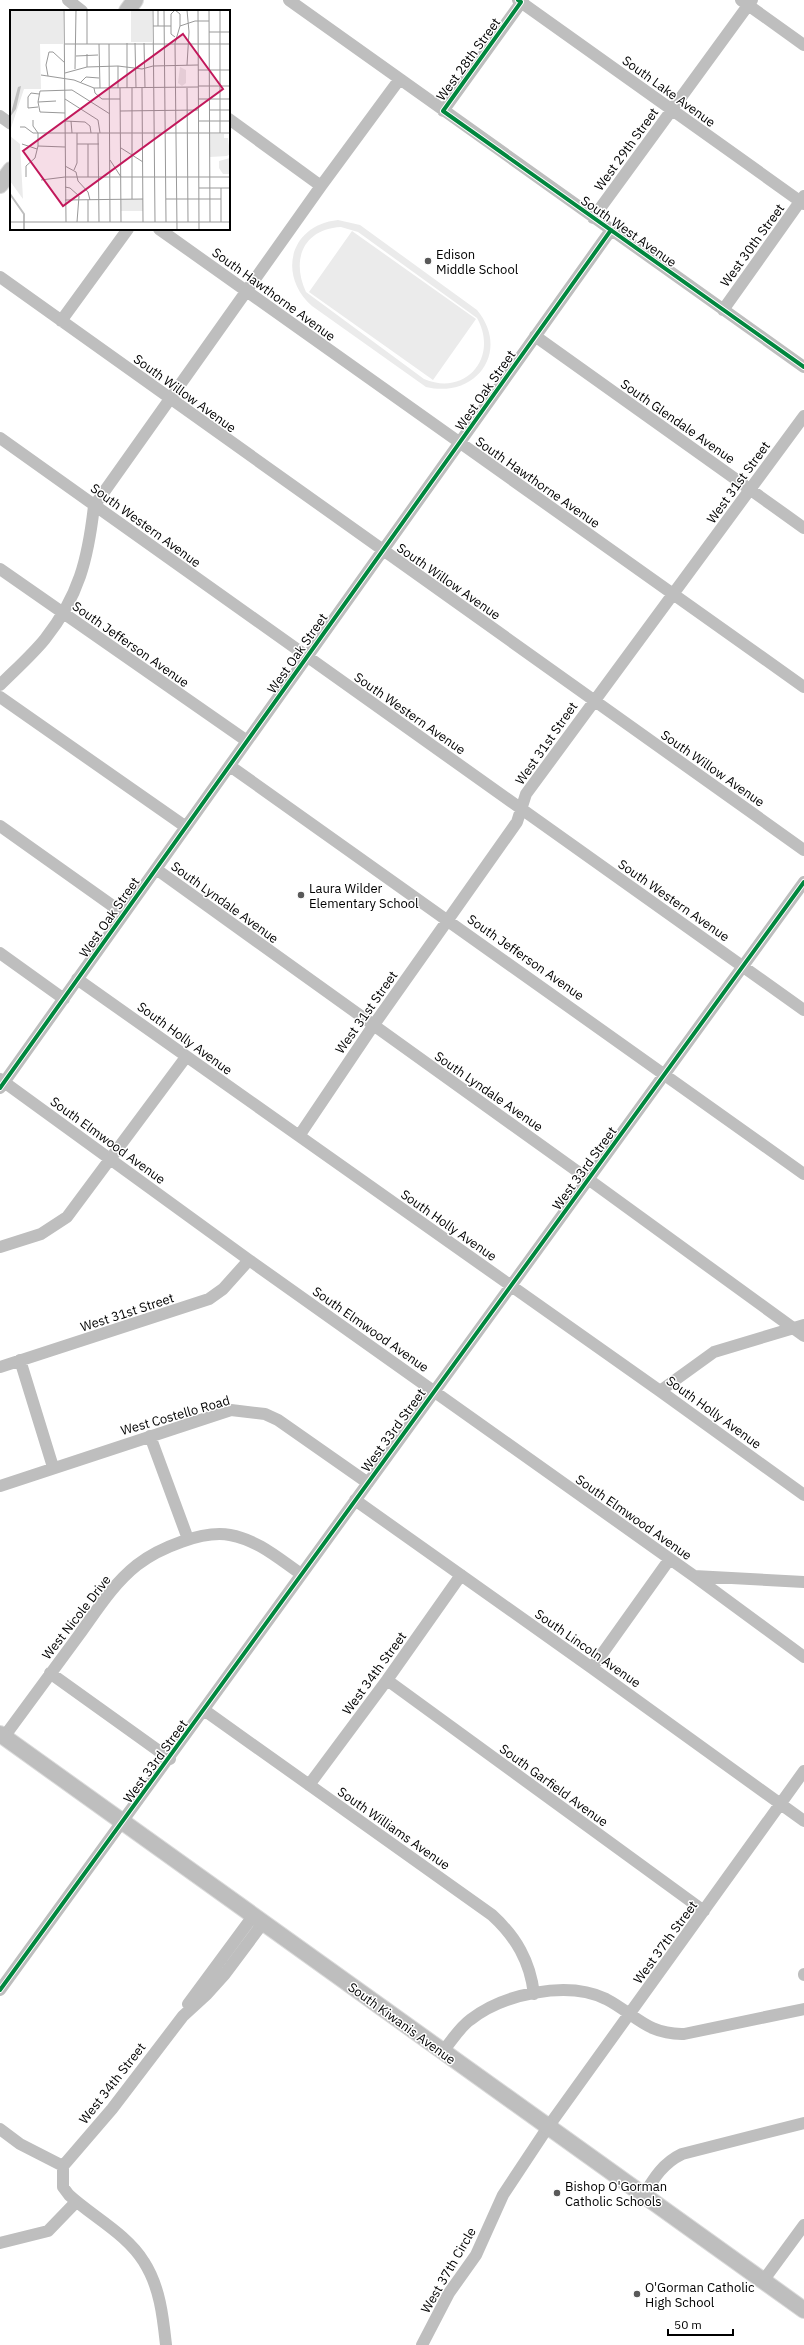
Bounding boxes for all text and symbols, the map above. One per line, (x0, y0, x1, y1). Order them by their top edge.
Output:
inset map (10, 10, 230, 230)
street label: West 28th Street (433, 14, 504, 104)
street label: South Lake Avenue (619, 52, 719, 131)
street label: West 29th Street (591, 104, 662, 194)
street label: South West Avenue (578, 192, 680, 271)
street label: West 30th Street (717, 200, 788, 290)
street label: South Hawthorne Avenue (209, 244, 339, 345)
place label: Edison Middle School (436, 246, 519, 278)
marker: Edison Middle School (423, 256, 433, 266)
street label: West Oak Street (451, 347, 519, 434)
street label: South Willow Avenue (130, 350, 239, 436)
street label: South Glendale Avenue (617, 375, 738, 467)
street label: South Hawthorne Avenue (472, 433, 603, 532)
street label: West 31st Street (703, 438, 774, 527)
street label: South Western Avenue (87, 480, 204, 571)
street label: South Willow Avenue (394, 539, 504, 624)
street label: South Jefferson Avenue (69, 598, 192, 691)
street label: West Oak Street (263, 610, 331, 697)
street label: South Western Avenue (351, 669, 469, 758)
street label: West 31st Street (511, 698, 581, 788)
street label: South Willow Avenue (658, 726, 768, 811)
street label: South Western Avenue (615, 856, 733, 945)
street label: South Lyndale Avenue (168, 858, 282, 947)
street label: West Oak Street (75, 874, 143, 961)
place label: Laura Wilder Elementary School (309, 880, 419, 912)
marker: Laura Wilder Elementary School (296, 890, 306, 900)
street label: South Jefferson Avenue (464, 911, 587, 1004)
street label: West 31st Street (331, 967, 401, 1057)
street label: South Holly Avenue (134, 998, 236, 1079)
street label: South Lyndale Avenue (431, 1048, 546, 1135)
street label: South Elmwood Avenue (47, 1093, 169, 1188)
street label: West 33rd Street (548, 1123, 620, 1213)
street label: South Holly Avenue (397, 1186, 500, 1265)
street label: South Elmwood Avenue (309, 1283, 432, 1376)
street label: West 31st Street (78, 1289, 176, 1336)
street label: South Holly Avenue (663, 1372, 765, 1453)
street label: West 33rd Street (357, 1385, 429, 1475)
street label: West Costello Road (119, 1392, 232, 1439)
street label: South Elmwood Avenue (572, 1471, 695, 1564)
street label: West Nicole Drive (38, 1572, 115, 1663)
street label: South Lincoln Avenue (531, 1605, 644, 1691)
street label: West 34th Street (339, 1628, 410, 1718)
street label: West 33rd Street (119, 1716, 191, 1806)
street label: South Garfield Avenue (496, 1740, 611, 1831)
street label: South Williams Avenue (334, 1783, 453, 1874)
street label: West 37th Street (630, 1897, 701, 1987)
street label: South Kiwanis Avenue (345, 1979, 459, 2068)
street label: West 34th Street (75, 2039, 149, 2127)
place label: Bishop O'Gorman Catholic Schools (565, 2178, 667, 2210)
marker: Bishop O'Gorman Catholic Schools (552, 2188, 562, 2198)
street label: West 37th Circle (417, 2224, 480, 2316)
place label: O'Gorman Catholic High School (645, 2279, 755, 2311)
marker: O'Gorman Catholic High School (632, 2289, 642, 2299)
scale bar (668, 2311, 733, 2337)
text: 50 m (674, 2317, 702, 2332)

